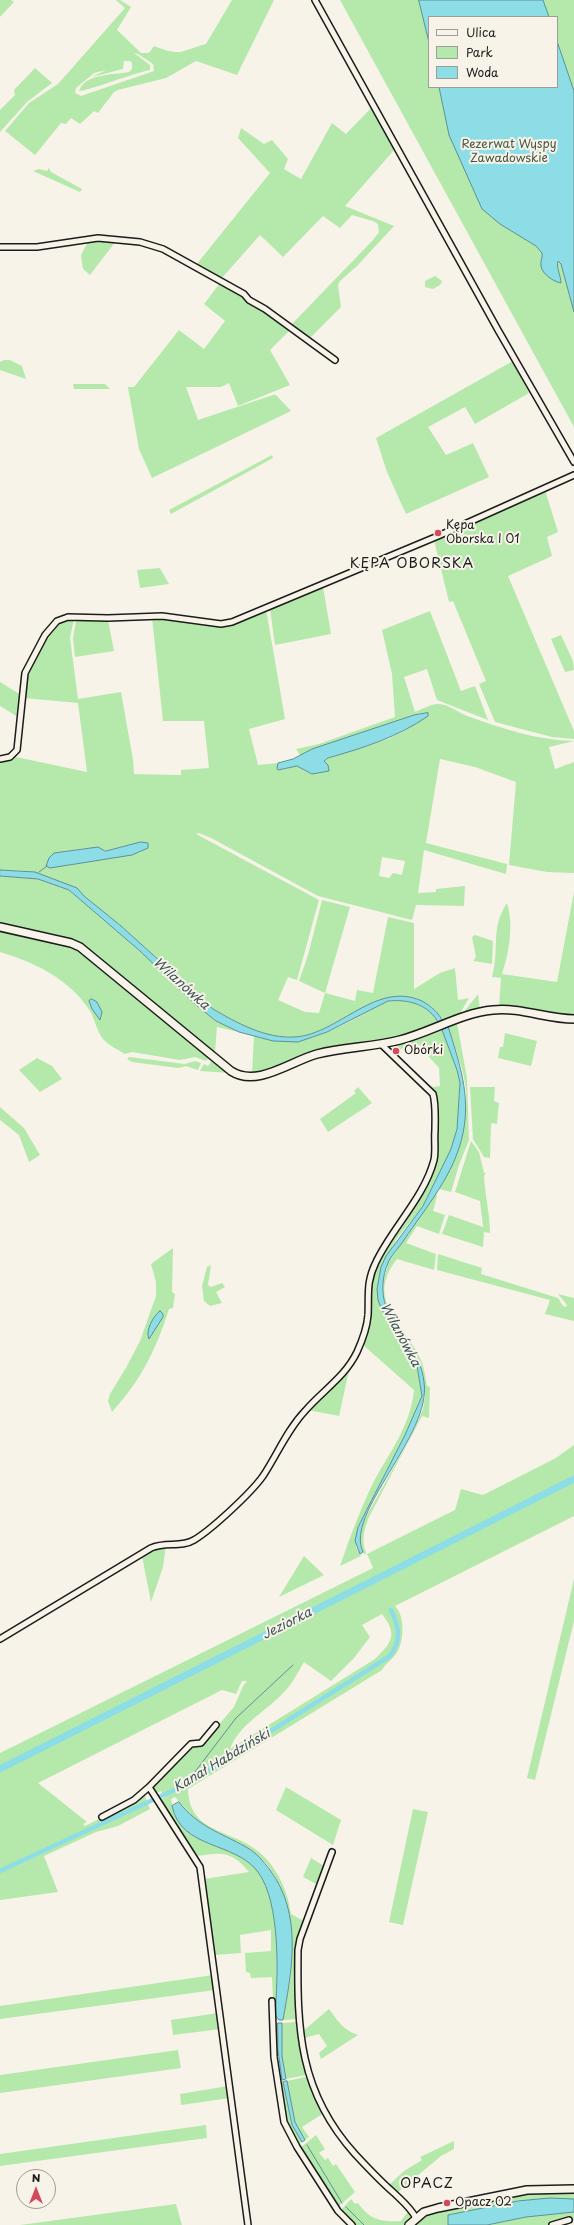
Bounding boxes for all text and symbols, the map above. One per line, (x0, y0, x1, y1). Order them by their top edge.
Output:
legend (428, 16, 558, 88)
text: Ulica (466, 23, 496, 41)
text: Park (466, 43, 493, 61)
text: Woda (466, 63, 498, 81)
park label: Rezerwat Wyspy Zawadowskie (461, 138, 557, 166)
place label: Kępa Oborska I 01 (446, 519, 520, 547)
marker: Kępa Oborska I 01 (433, 528, 443, 538)
district label: KĘPA OBORSKA (350, 556, 474, 572)
water label: Wilanówka (150, 955, 212, 1013)
place label: Obórki (404, 1044, 443, 1058)
marker: Obórki (391, 1046, 401, 1056)
water label: Wilanówka (377, 1300, 423, 1370)
water label: Jeziorka (259, 1605, 315, 1643)
water label: Kanał Habdziński (171, 1726, 273, 1796)
north arrow (16, 2169, 56, 2209)
text: N (32, 2169, 40, 2186)
district label: OPACZ (400, 2176, 454, 2192)
place label: Opacz 02 (455, 2196, 512, 2210)
marker: Opacz 02 (442, 2198, 452, 2208)

